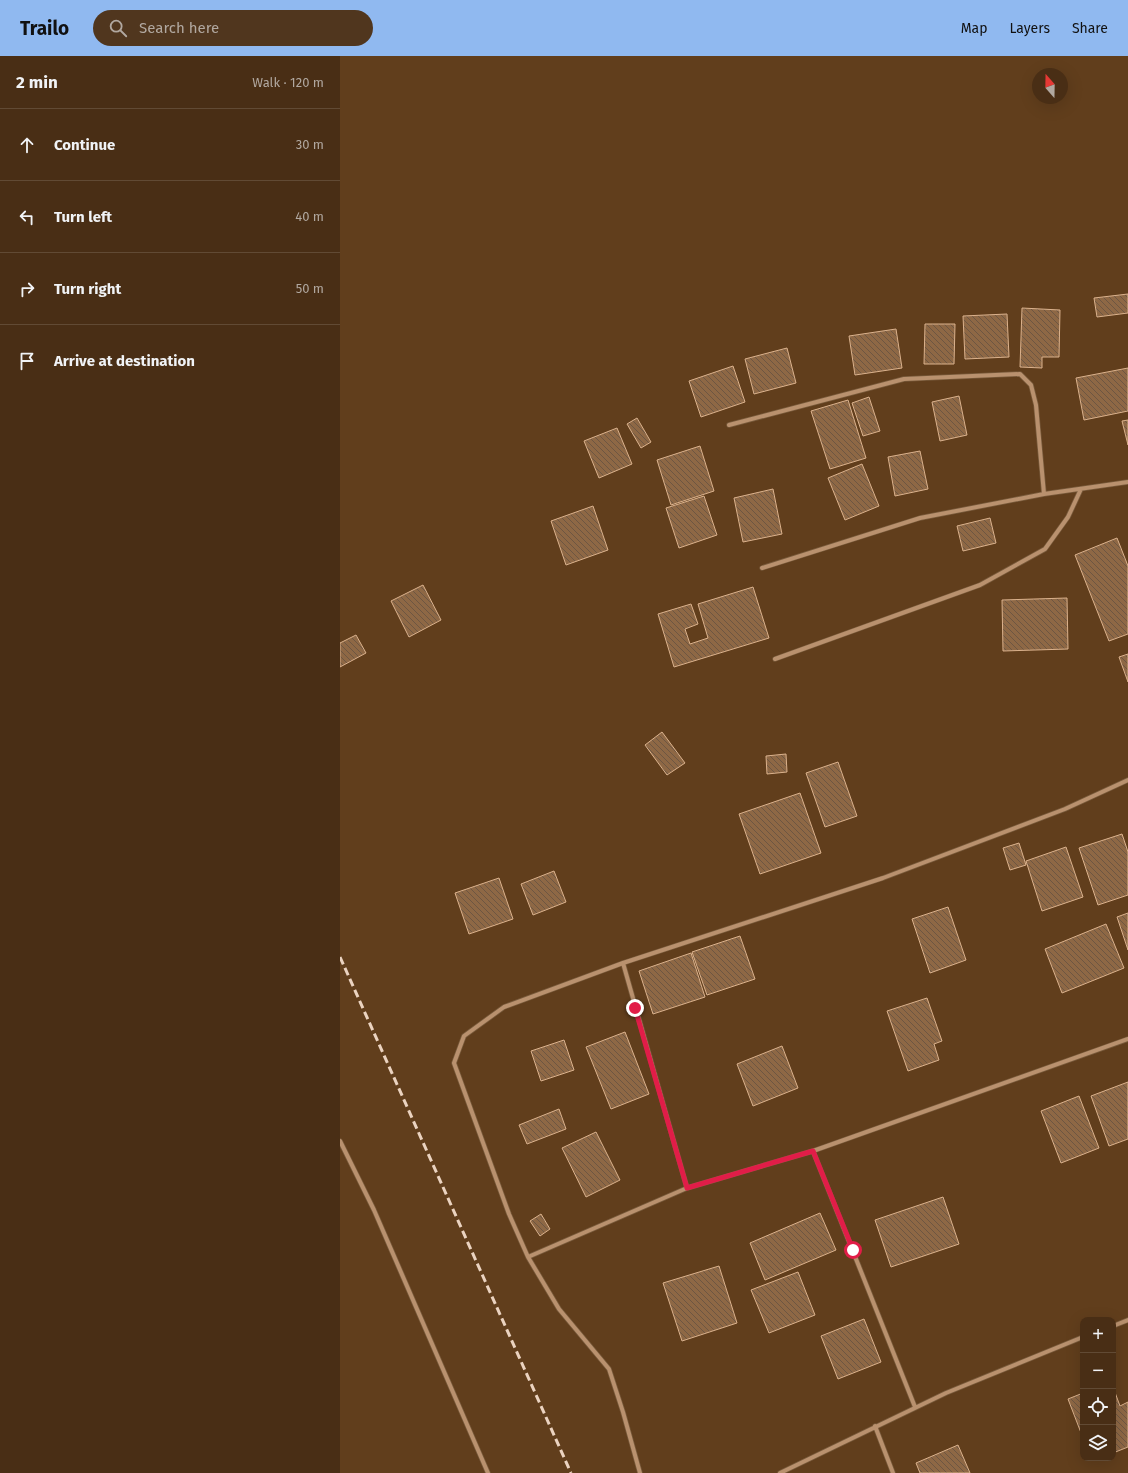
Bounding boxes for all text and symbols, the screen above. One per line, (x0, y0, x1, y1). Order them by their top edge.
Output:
search box (93, 10, 373, 46)
text: Trailo (20, 17, 69, 40)
icon: search (107, 17, 129, 39)
text: Search here (139, 19, 219, 37)
text: Map (961, 20, 987, 37)
text: Layers (1009, 20, 1050, 37)
text: Share (1072, 20, 1108, 37)
north arrow (1032, 68, 1068, 104)
text: 2 min (16, 72, 58, 93)
text: Walk · 120 m (252, 75, 324, 90)
icon: ahead (16, 134, 38, 156)
text: Continue (54, 136, 115, 154)
text: 30 m (296, 137, 324, 152)
icon: left (16, 206, 38, 228)
text: Turn left (54, 208, 112, 226)
text: 40 m (295, 209, 324, 224)
icon: right (16, 278, 38, 300)
text: Turn right (54, 280, 121, 298)
text: 50 m (296, 281, 324, 296)
icon: arrive (16, 350, 38, 372)
text: Arrive at destination (54, 352, 195, 370)
route end (626, 999, 644, 1017)
route start (844, 1241, 862, 1259)
map controls (1080, 1317, 1116, 1461)
button: + (1080, 1317, 1116, 1353)
button: − (1080, 1353, 1116, 1389)
button: locate (1080, 1389, 1116, 1425)
button: layers (1080, 1425, 1116, 1461)

